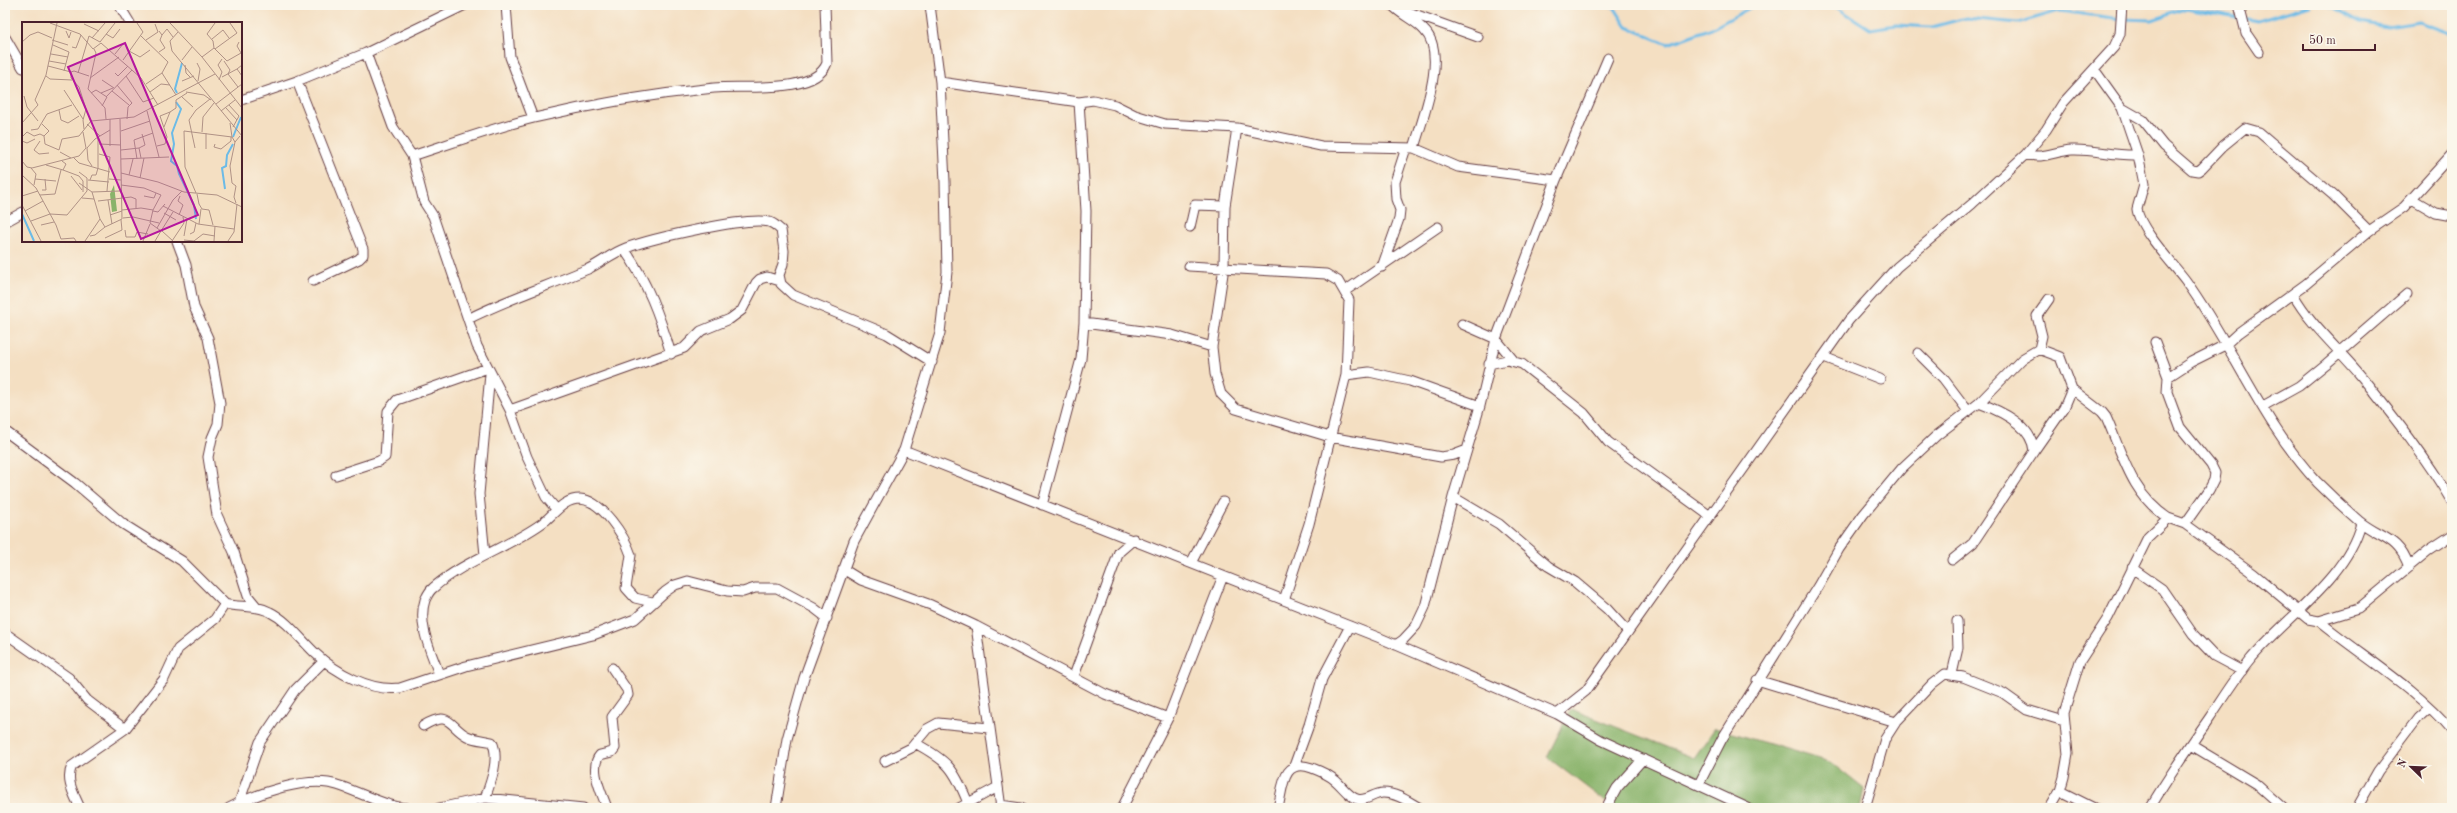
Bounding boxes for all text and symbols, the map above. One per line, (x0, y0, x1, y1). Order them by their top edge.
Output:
inset map (22, 22, 242, 242)
scale bar (2303, 26, 2375, 52)
text: 50 m (2309, 34, 2336, 47)
north arrow (2391, 747, 2431, 787)
text: N (2396, 757, 2410, 770)

